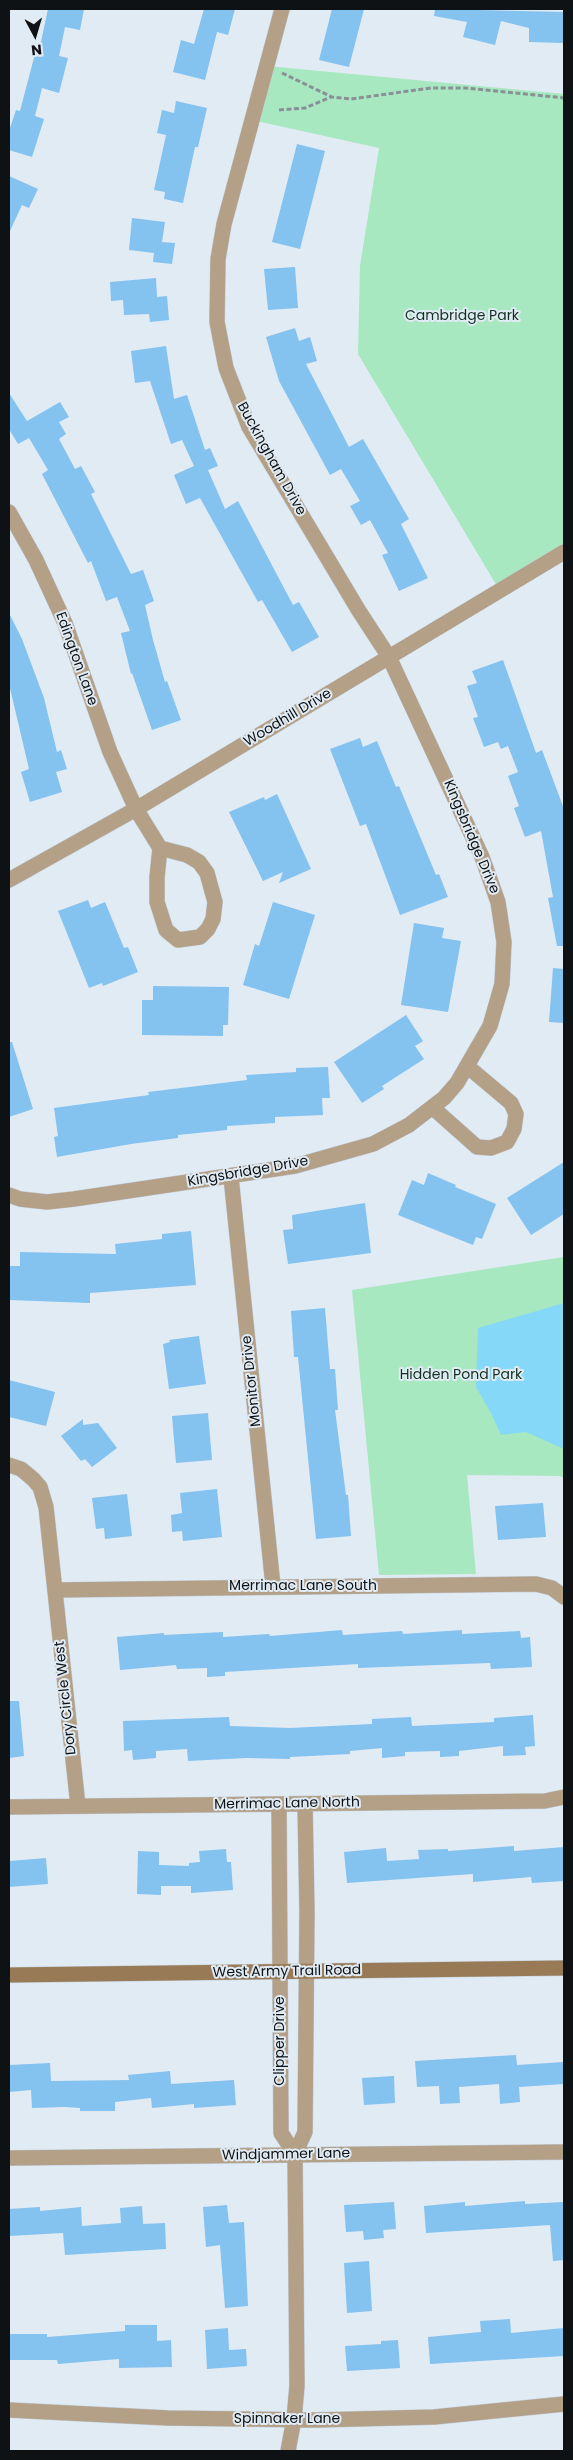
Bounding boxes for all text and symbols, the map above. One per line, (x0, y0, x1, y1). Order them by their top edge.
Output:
north arrow (10, 10, 60, 60)
text: N (30, 39, 43, 60)
park label: Cambridge Park (405, 308, 519, 324)
street label: Buckingham Drive (233, 399, 309, 519)
street label: Edington Lane (51, 610, 101, 708)
street label: Woodhill Drive (241, 685, 335, 751)
street label: Kingsbridge Drive (439, 778, 503, 896)
street label: Kingsbridge Drive (186, 1153, 310, 1191)
street label: Monitor Drive (239, 1335, 265, 1427)
park label: Hidden Pond Park (400, 1367, 522, 1383)
street label: Merrimac Lane South (229, 1578, 377, 1594)
street label: Dory Circle West (52, 1640, 80, 1756)
street label: Merrimac Lane North (214, 1794, 360, 1814)
street label: West Army Trail Road (213, 1962, 361, 1982)
street label: Clipper Drive (272, 1996, 288, 2086)
street label: Windjammer Lane (222, 2145, 350, 2165)
street label: Spinnaker Lane (234, 2411, 340, 2427)

